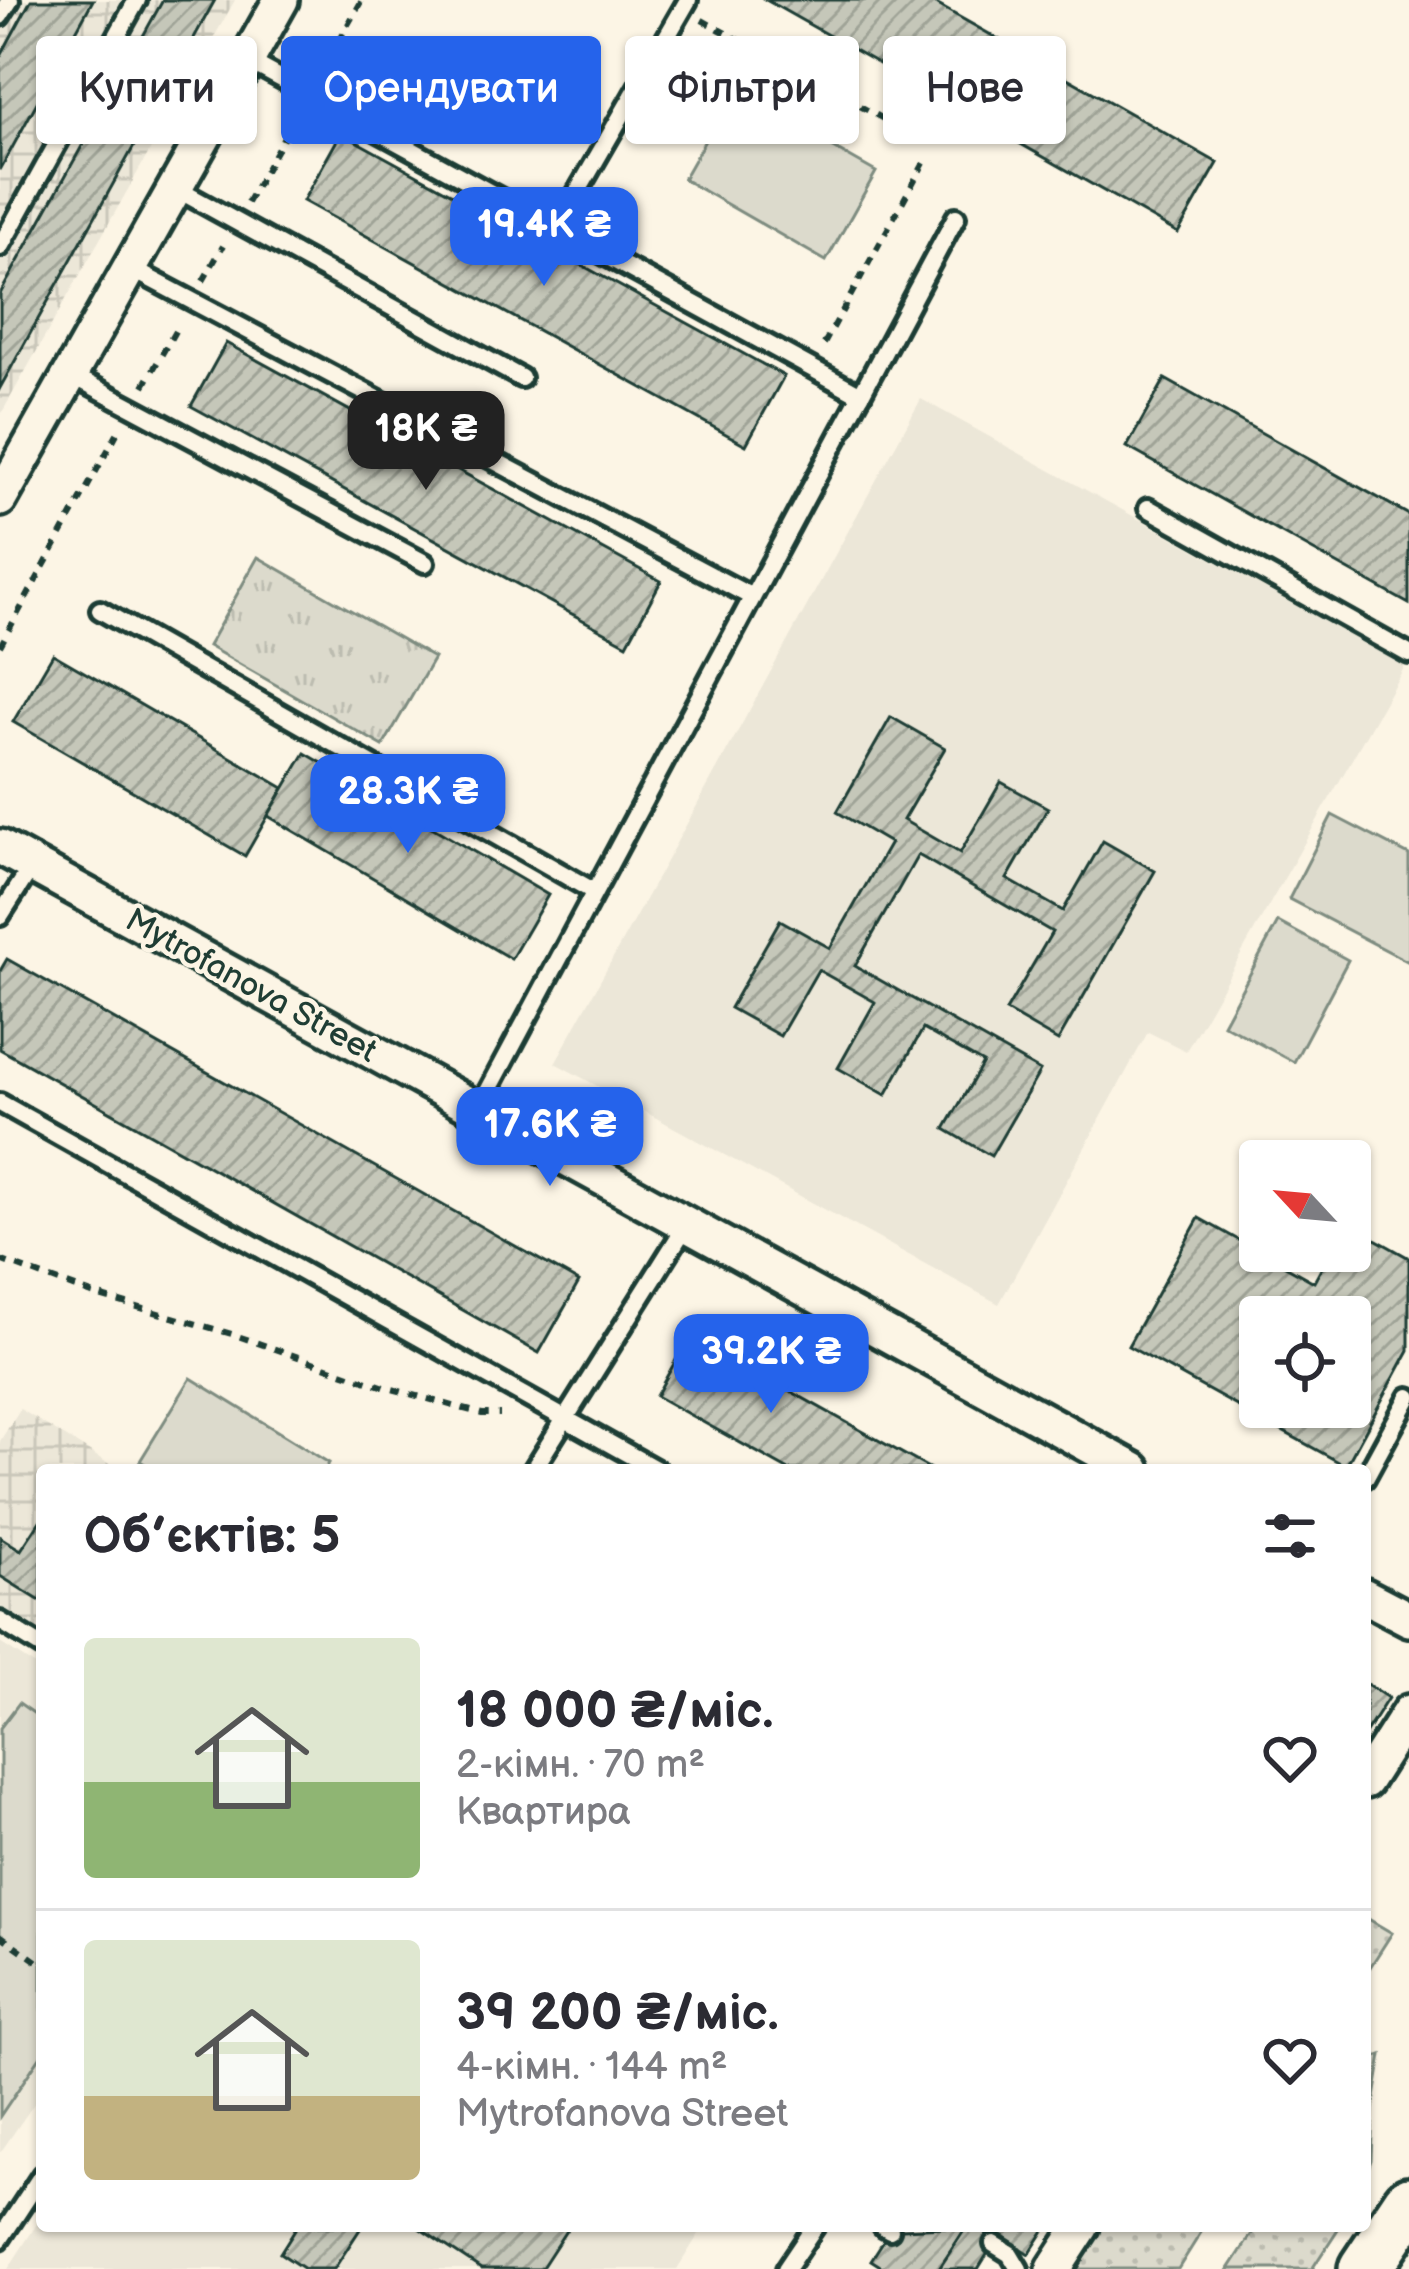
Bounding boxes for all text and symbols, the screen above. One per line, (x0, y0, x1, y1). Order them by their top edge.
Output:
chip: Купити (36, 36, 257, 144)
chip: Орендувати (281, 36, 601, 144)
chip: Фільтри (625, 36, 859, 144)
chip: Нове (883, 36, 1066, 144)
pin: 19.4K ₴ (433, 187, 655, 289)
text: 19.4K ₴ (477, 202, 611, 249)
pin: 18K ₴ (342, 391, 510, 493)
text: 18K ₴ (375, 406, 477, 453)
pin: 28.3K ₴ (297, 754, 519, 856)
text: 28.3K ₴ (337, 769, 479, 816)
street label: Mytrofanova Street (118, 900, 384, 1072)
pin: 17.6K ₴ (439, 1087, 661, 1189)
text: 17.6K ₴ (483, 1102, 617, 1149)
north arrow (1239, 1140, 1371, 1272)
map controls (1239, 1140, 1371, 1428)
button: locate (1239, 1296, 1371, 1428)
pin: 39.2K ₴ (660, 1314, 882, 1416)
text: 39.2K ₴ (701, 1329, 841, 1376)
icon: filters (1257, 1503, 1323, 1569)
text: Об’єктів: 5 (84, 1506, 340, 1567)
text: 18 000 ₴/міс. (456, 1681, 773, 1742)
icon: home (180, 1686, 324, 1830)
icon: heart (1257, 1725, 1323, 1791)
text: 2-кімн. · 70 m² (456, 1742, 705, 1789)
text: Квартира (456, 1789, 631, 1836)
text: 39 200 ₴/міс. (456, 1983, 779, 2044)
icon: home (180, 1988, 324, 2132)
icon: heart (1257, 2027, 1323, 2093)
text: 4-кімн. · 144 m² (456, 2044, 728, 2091)
text: Mytrofanova Street (456, 2091, 788, 2138)

